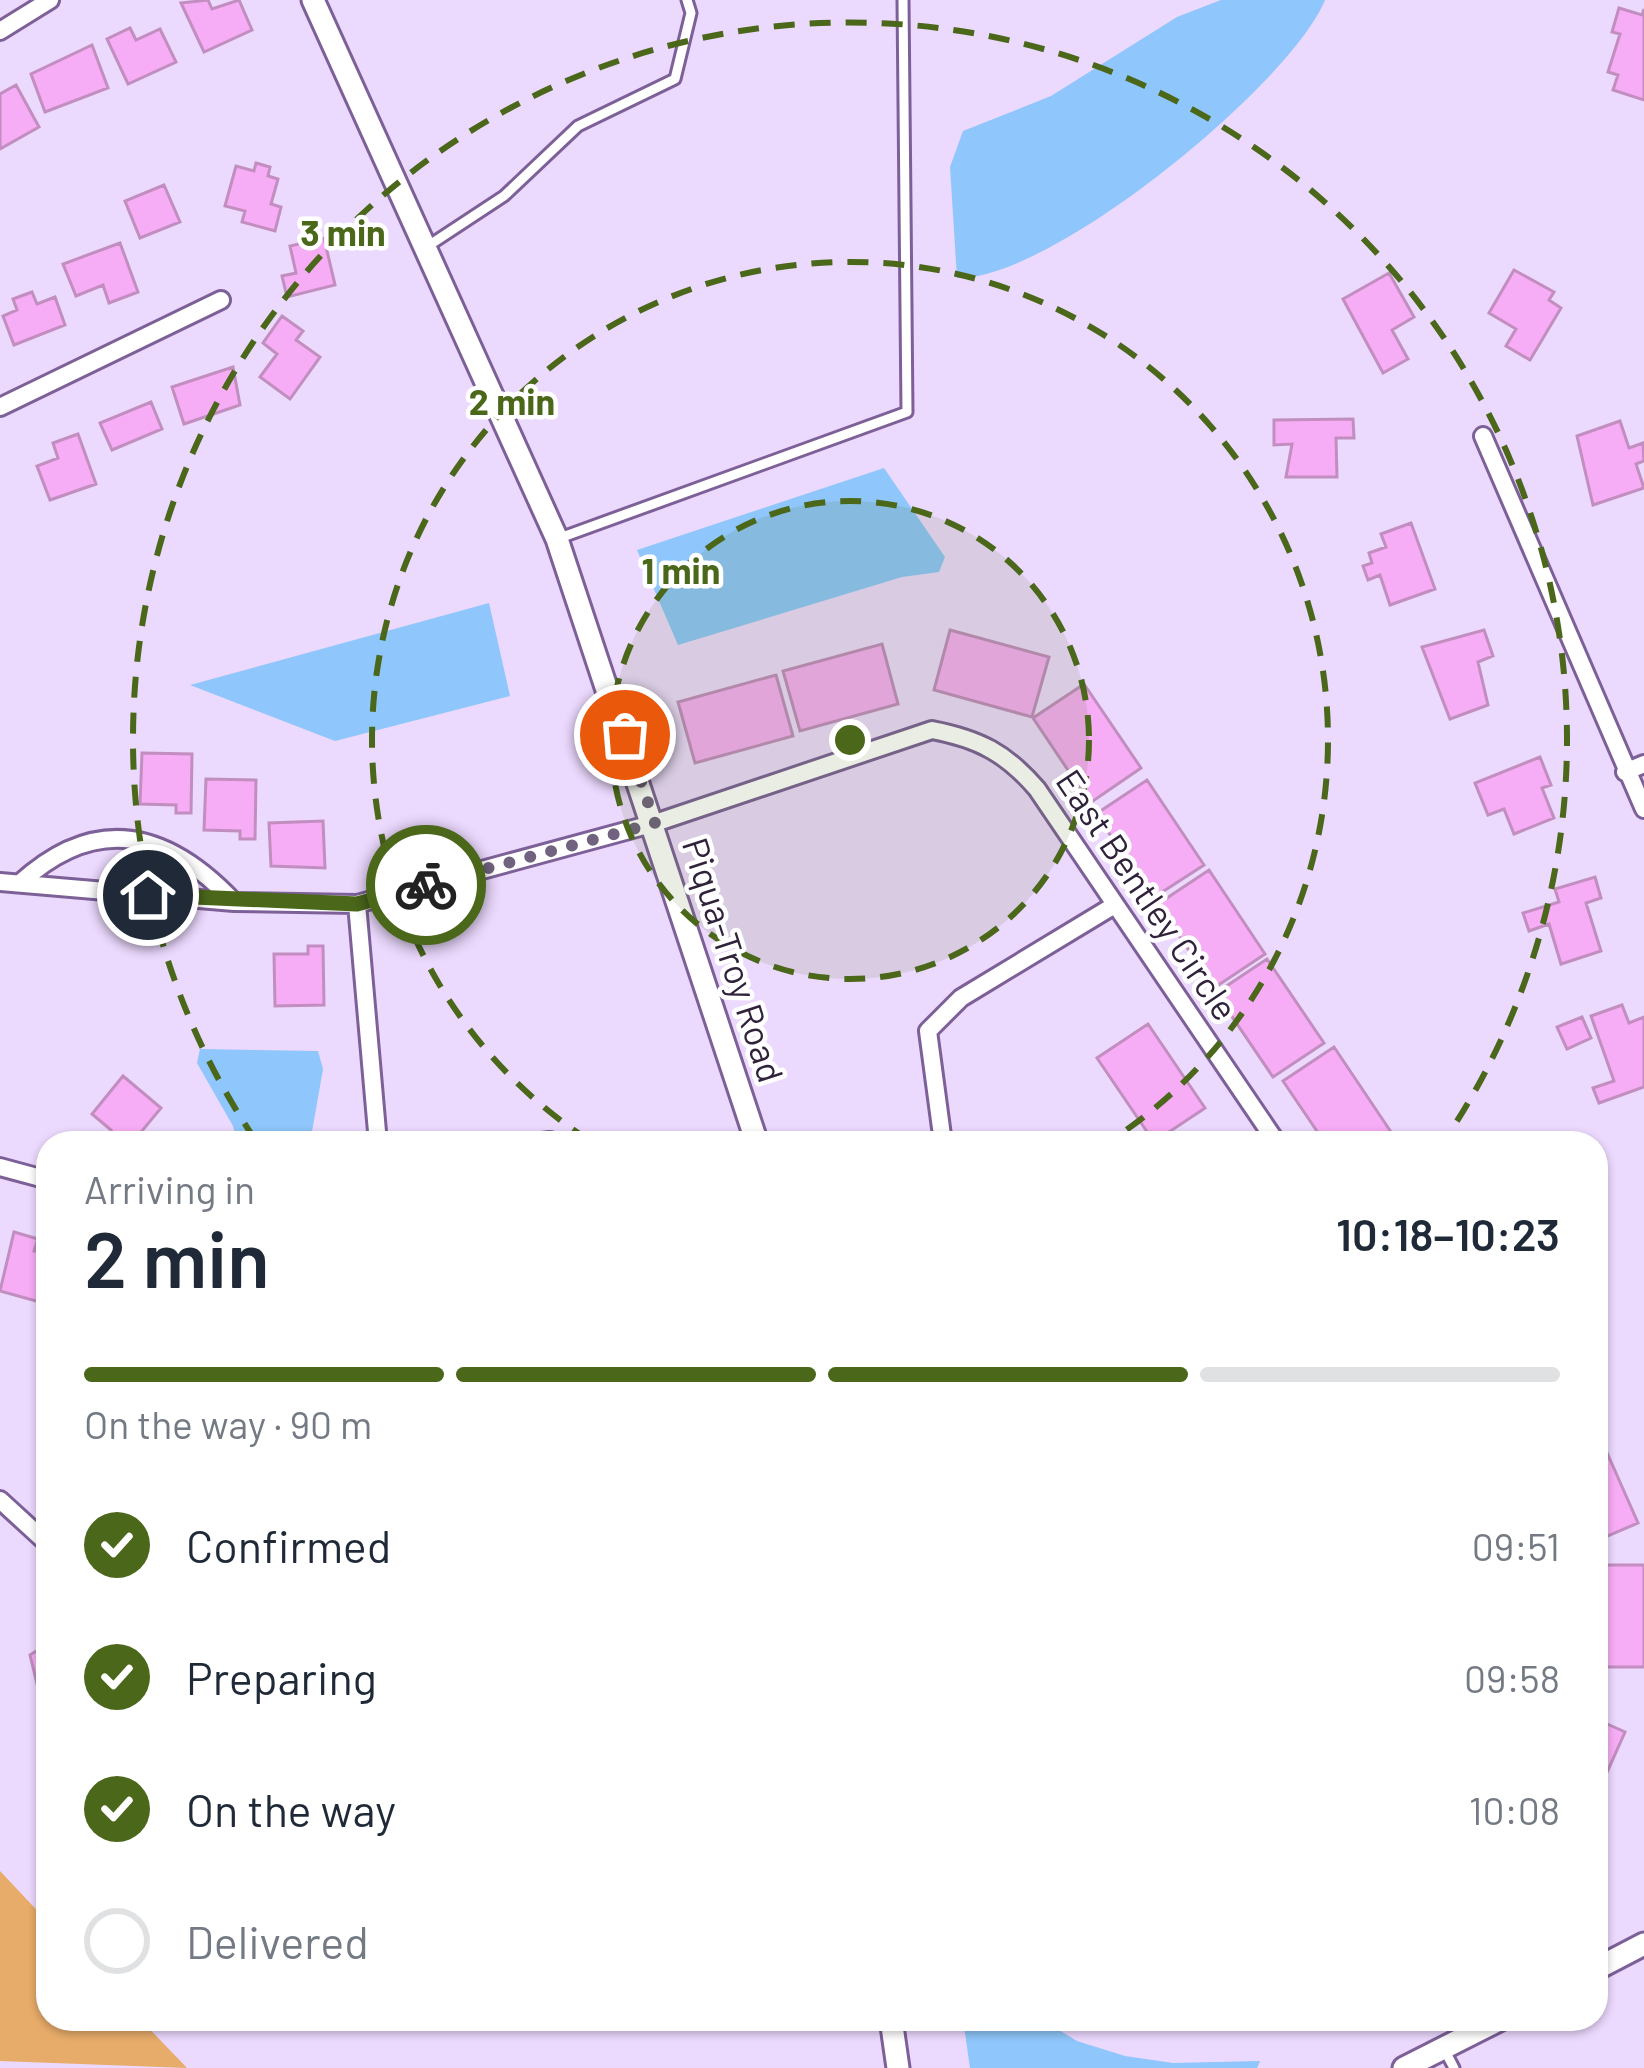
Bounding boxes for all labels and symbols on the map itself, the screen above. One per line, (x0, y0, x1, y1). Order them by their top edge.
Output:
text: 3 min (300, 210, 386, 253)
text: 2 min (469, 379, 555, 422)
text: 1 min (642, 548, 720, 591)
pin (574, 684, 676, 786)
centre of rings (829, 719, 871, 761)
street label: East Bentley Circle (1049, 761, 1248, 1028)
courier (366, 825, 486, 945)
street label: Piqua-Troy Road (675, 832, 794, 1087)
pin (97, 844, 199, 946)

